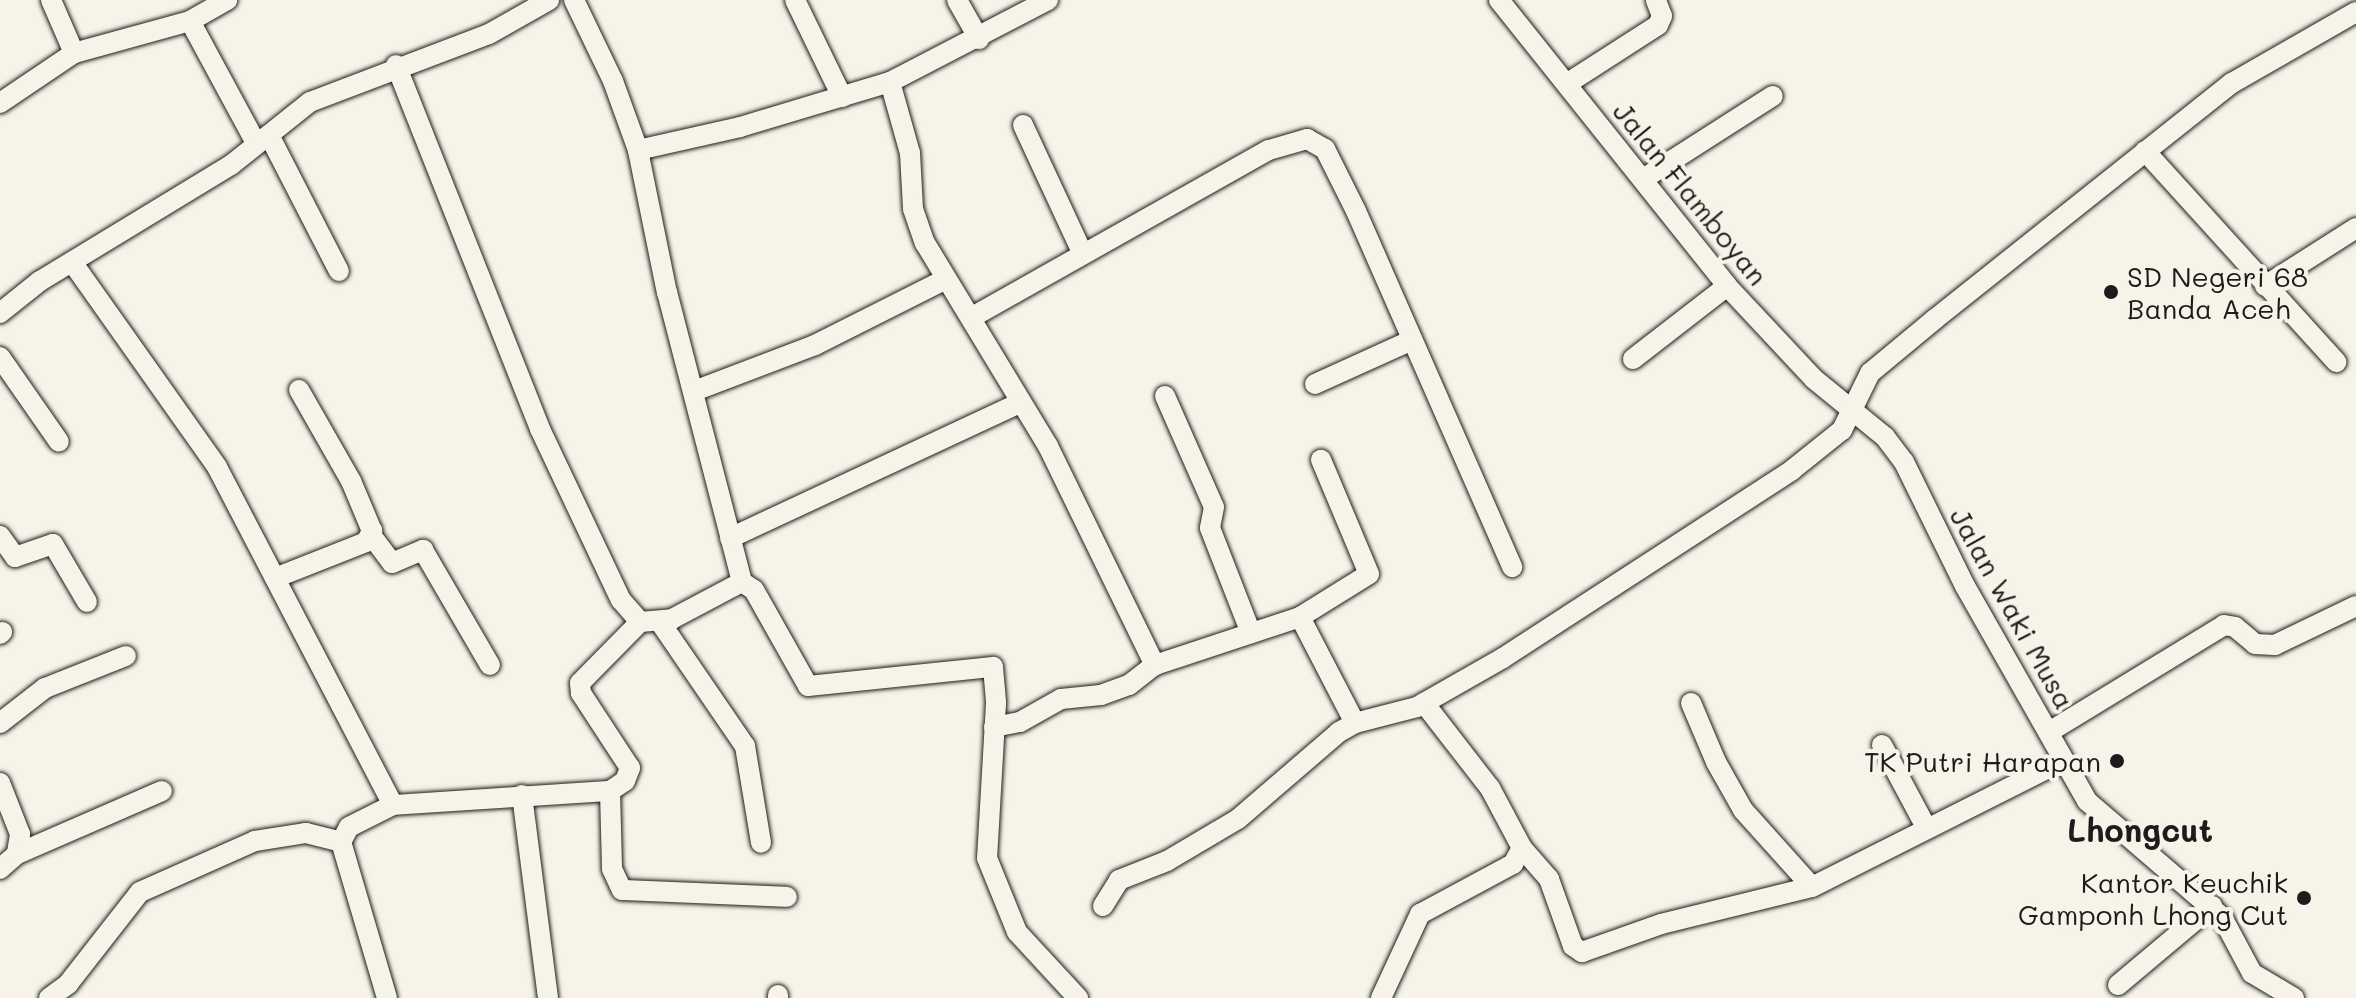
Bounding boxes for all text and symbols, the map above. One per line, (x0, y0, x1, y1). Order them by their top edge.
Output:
street label: Jalan Flamboyan (1607, 95, 1775, 291)
place label: SD Negeri 68 Banda Aceh (2127, 259, 2308, 325)
marker: SD Negeri 68 Banda Aceh (2102, 283, 2120, 301)
street label: Jalan Waki Musa (1944, 502, 2082, 714)
place label: TK Putri Harapan (1864, 744, 2101, 778)
marker: TK Putri Harapan (2108, 752, 2126, 770)
district label: Lhongcut (2067, 810, 2213, 848)
place label: Kantor Keuchik Gamponh Lhong Cut (2018, 865, 2288, 931)
marker: Kantor Keuchik Gamponh Lhong Cut (2295, 889, 2313, 907)

